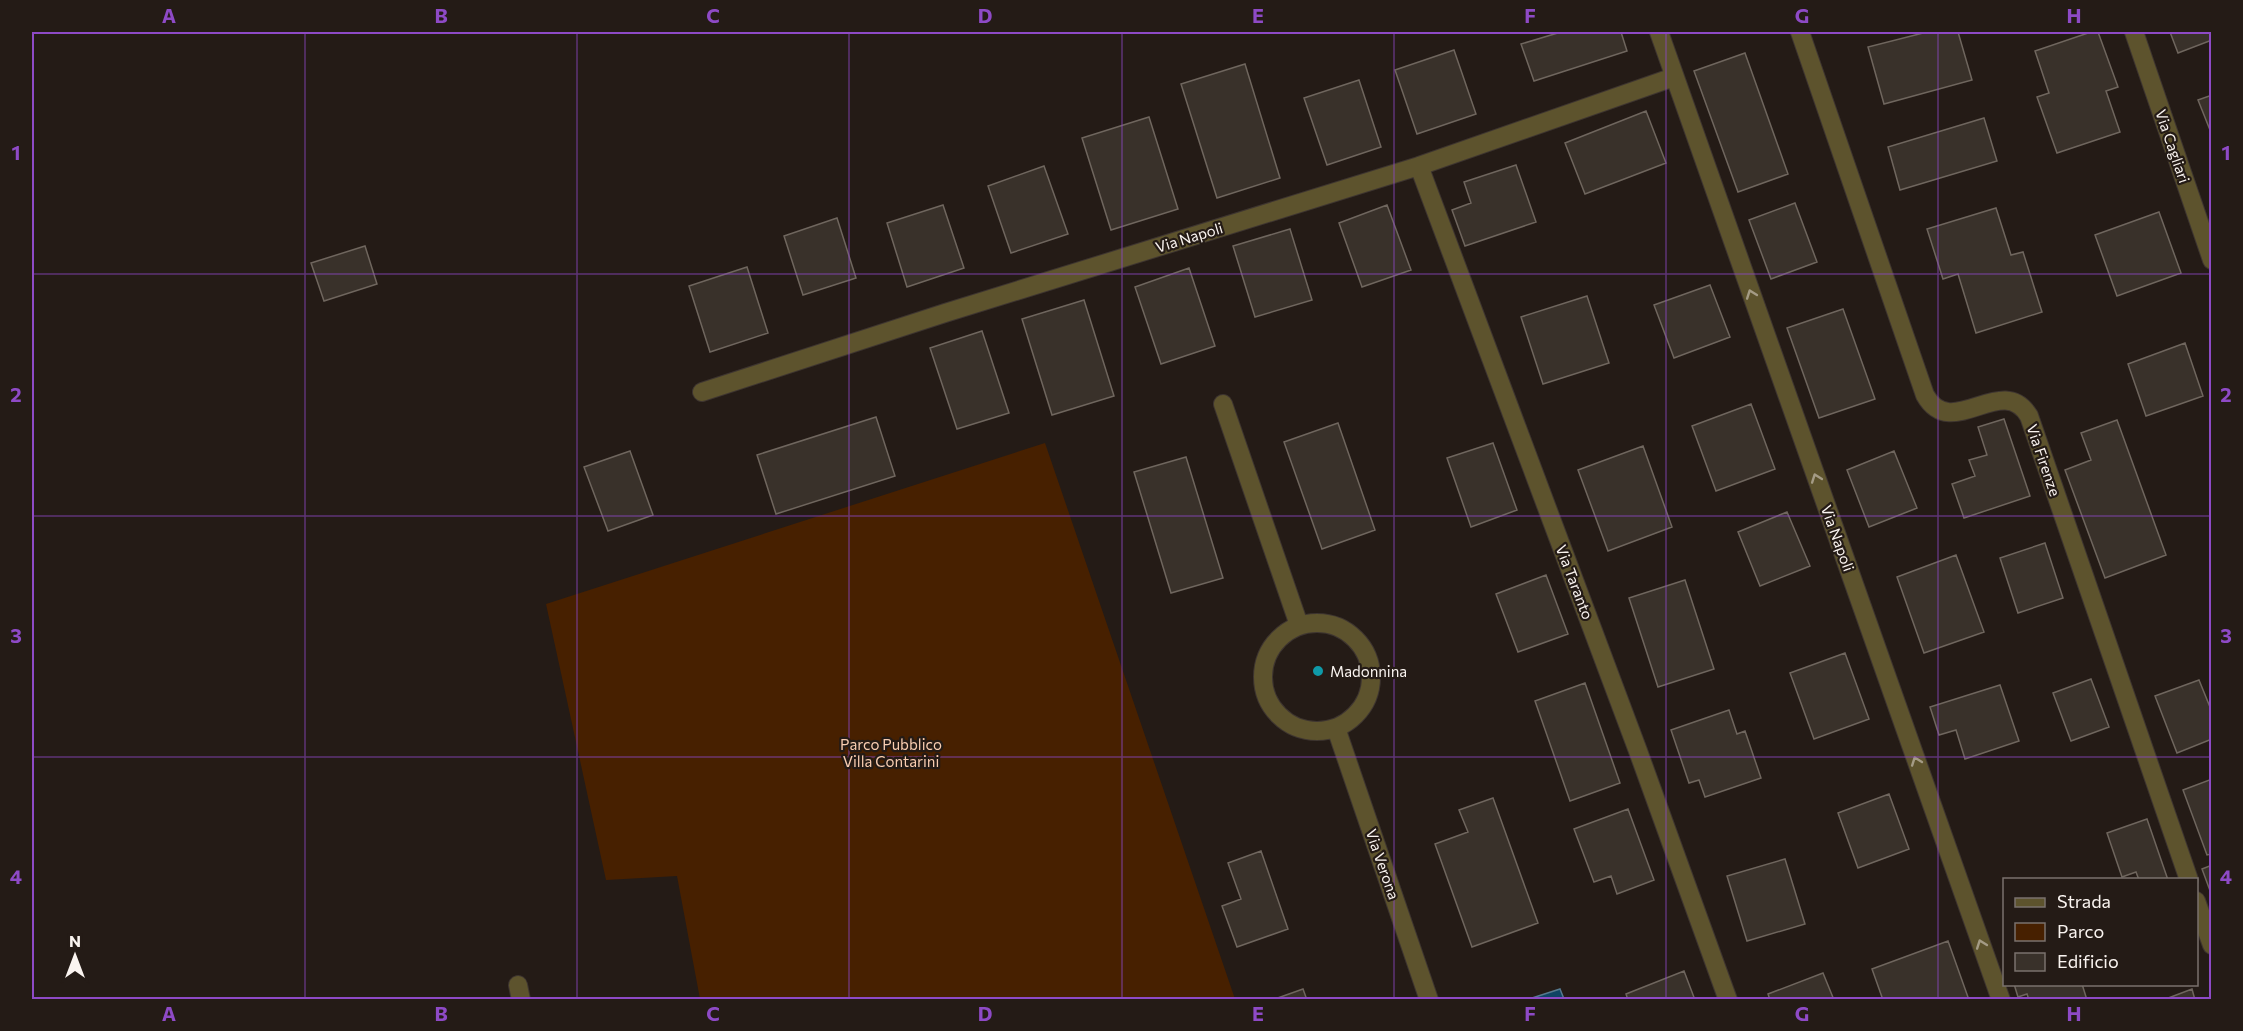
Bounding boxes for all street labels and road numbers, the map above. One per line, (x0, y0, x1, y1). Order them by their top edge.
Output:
street label: Via Cagliari (2152, 107, 2194, 185)
street label: Via Napoli (1153, 218, 1225, 256)
street label: Via Firenze (2023, 422, 2065, 498)
street label: Via Napoli (1818, 502, 1858, 574)
street label: Via Taranto (1553, 542, 1597, 622)
street label: Via Verona (1363, 826, 1403, 902)

